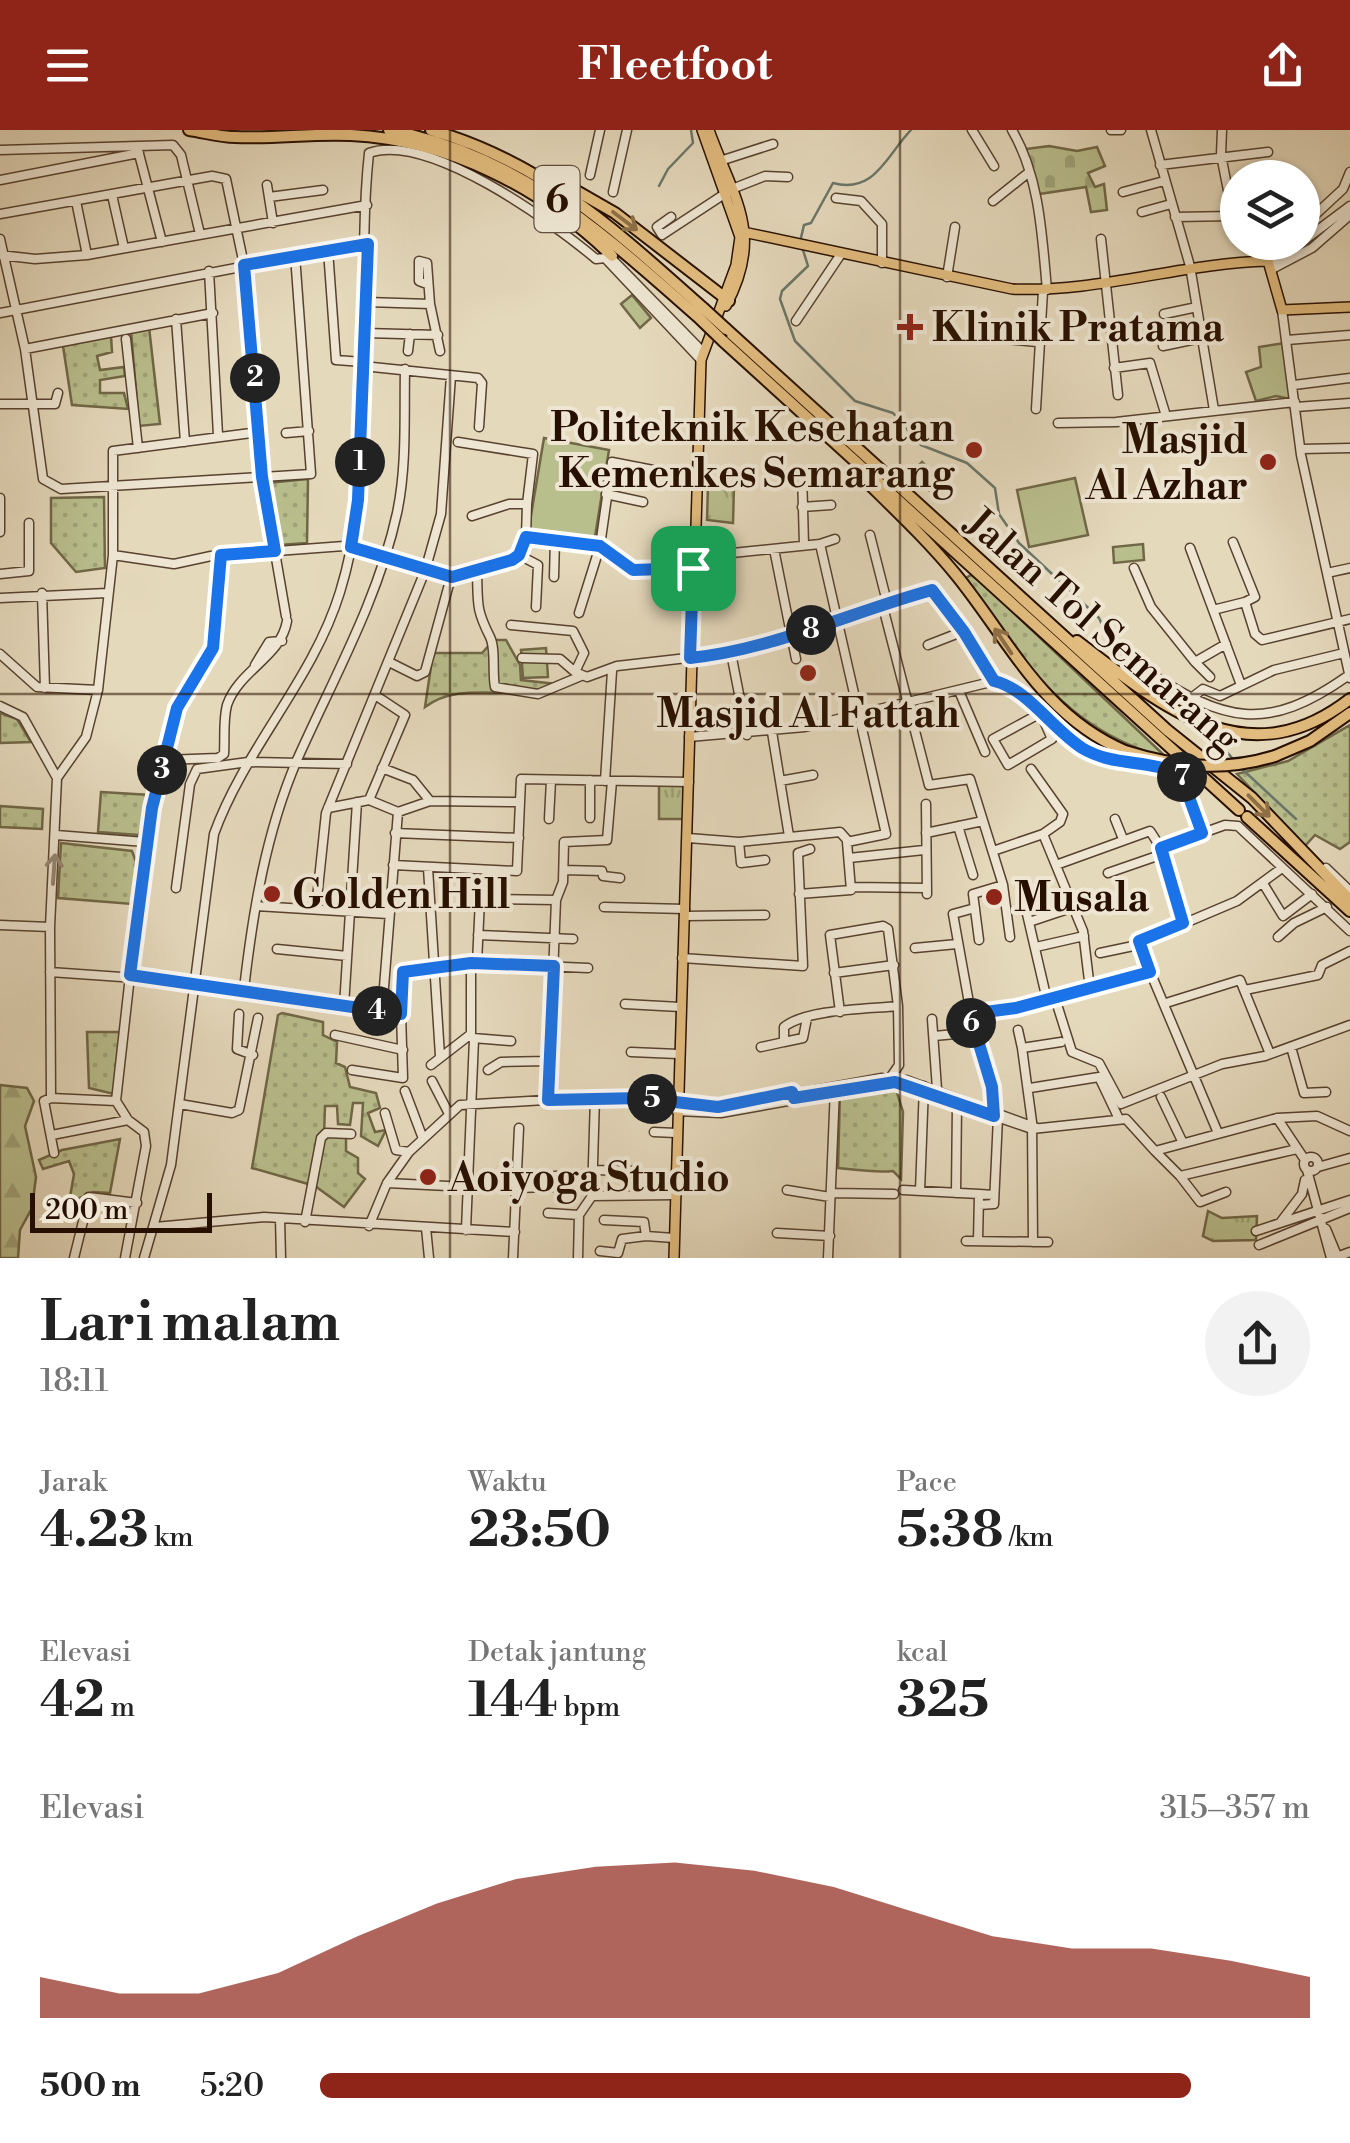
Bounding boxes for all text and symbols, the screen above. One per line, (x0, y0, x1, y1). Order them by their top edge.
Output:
text: Fleetfoot (578, 37, 772, 94)
icon: menu (40, 38, 95, 93)
icon: share (1255, 38, 1310, 93)
map controls (1220, 160, 1320, 260)
button: layers (1220, 160, 1320, 260)
road number: 6 (534, 166, 580, 232)
one-way arrow (611, 209, 637, 231)
place label: Klinik Pratama (932, 304, 1224, 354)
marker: Klinik Pratama (897, 314, 923, 340)
pin: 2 (230, 353, 280, 403)
text: 2 (246, 360, 264, 395)
place label: Politeknik Kesehatan Kemenkes Semarang (550, 404, 955, 500)
place label: Masjid Al Azhar (1085, 416, 1248, 512)
pin: 1 (335, 437, 385, 487)
marker: Politeknik Kesehatan Kemenkes Semarang (963, 439, 985, 461)
text: 1 (353, 444, 367, 479)
marker: Masjid Al Azhar (1257, 451, 1279, 473)
street label: Jalan Tol Semarang (952, 497, 1251, 766)
pin (651, 526, 736, 611)
icon: arrive (666, 541, 721, 596)
pin: 8 (786, 605, 836, 655)
text: 8 (802, 612, 820, 647)
one-way arrow (993, 628, 1014, 656)
marker: Masjid Al Fattah (797, 662, 819, 684)
place label: Masjid Al Fattah (656, 690, 960, 740)
pin: 3 (137, 745, 187, 795)
text: 3 (154, 752, 170, 787)
pin: 7 (1157, 752, 1207, 802)
text: 7 (1174, 759, 1190, 794)
one-way arrow (1247, 794, 1271, 818)
one-way arrow (45, 853, 64, 885)
place label: Golden Hill (292, 871, 510, 921)
place label: Musala (1014, 874, 1150, 924)
marker: Golden Hill (261, 883, 283, 905)
marker: Musala (983, 886, 1005, 908)
pin: 4 (352, 986, 402, 1036)
text: 4 (368, 993, 386, 1028)
pin: 6 (946, 998, 996, 1048)
text: 6 (962, 1005, 980, 1040)
pin: 5 (627, 1074, 677, 1124)
text: 5 (643, 1081, 661, 1116)
place label: Aoiyoga Studio (447, 1154, 730, 1204)
marker: Aoiyoga Studio (417, 1166, 439, 1188)
scale bar (30, 1188, 212, 1232)
text: 200 m (45, 1193, 128, 1228)
text: Lari malam (40, 1289, 340, 1358)
button: share (1205, 1291, 1310, 1396)
text: 18:11 (40, 1361, 109, 1401)
text: Jarak (40, 1465, 107, 1500)
text: Waktu (468, 1465, 547, 1500)
text: Pace (897, 1465, 957, 1500)
text: 4.23 (40, 1500, 149, 1562)
text: 23:50 (468, 1500, 611, 1562)
text: 5:38 (897, 1500, 1003, 1562)
text: km (149, 1520, 193, 1555)
text: /km (1003, 1520, 1054, 1555)
text: Elevasi (40, 1635, 131, 1670)
text: Detak jantung (468, 1635, 646, 1670)
text: kcal (897, 1635, 947, 1670)
text: 42 (40, 1670, 105, 1732)
text: 144 (468, 1670, 558, 1732)
text: 325 (897, 1670, 989, 1732)
text: m (105, 1690, 135, 1725)
text: bpm (558, 1690, 620, 1725)
text: Elevasi (40, 1788, 144, 1828)
text: 315–357 m (1160, 1788, 1310, 1828)
text: 500 m (40, 2066, 141, 2106)
text: 5:20 (200, 2066, 264, 2106)

